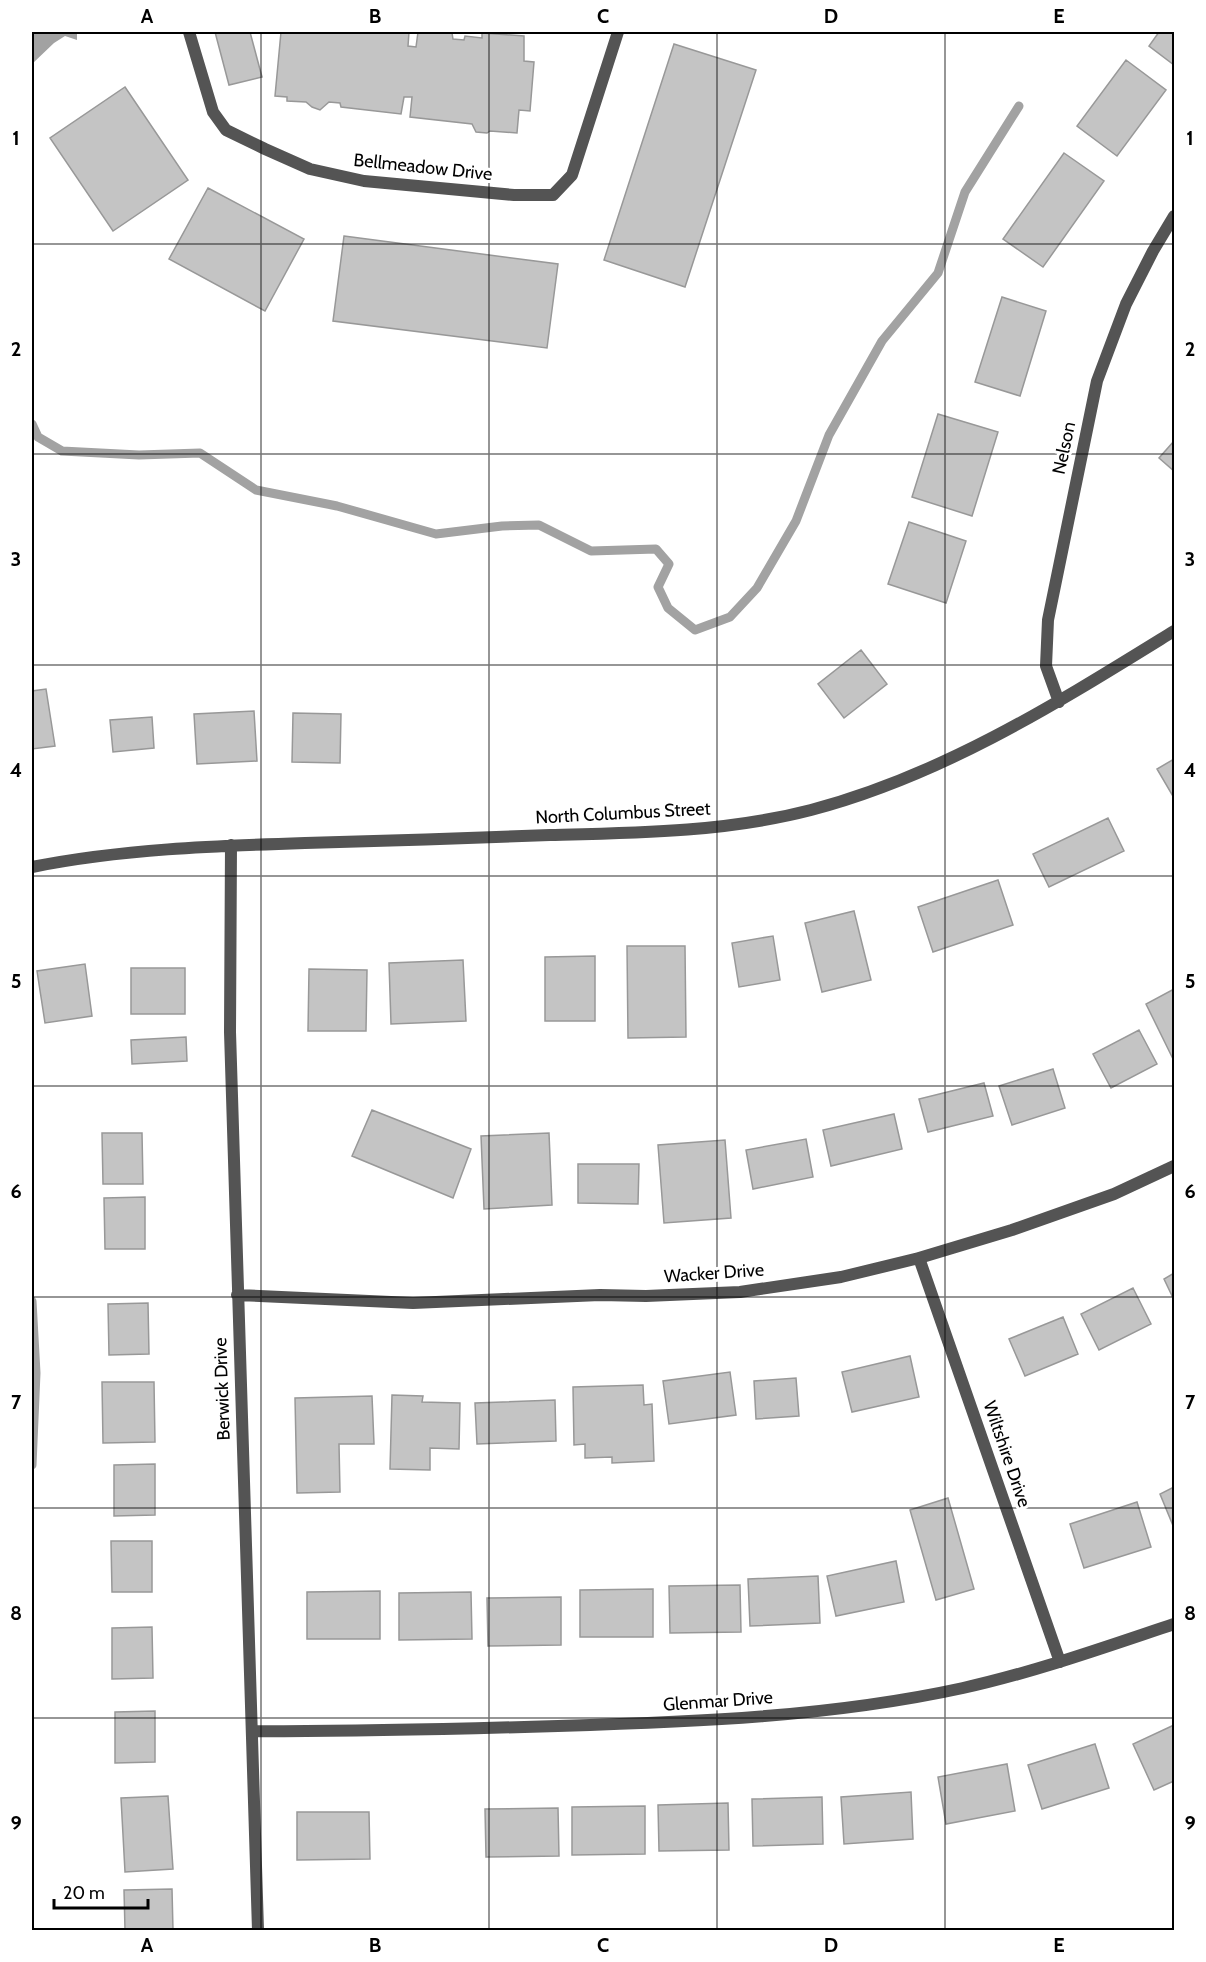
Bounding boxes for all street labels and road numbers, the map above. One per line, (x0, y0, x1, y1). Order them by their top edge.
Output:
street label: Bellmeadow Drive (353, 149, 493, 185)
street label: Nelson (1048, 420, 1080, 476)
street label: North Columbus Street (535, 797, 711, 829)
street label: Wacker Drive (663, 1259, 765, 1287)
street label: Berwick Drive (209, 1337, 235, 1441)
street label: Wiltshire Drive (979, 1398, 1035, 1510)
street label: Glenmar Drive (662, 1686, 774, 1716)

